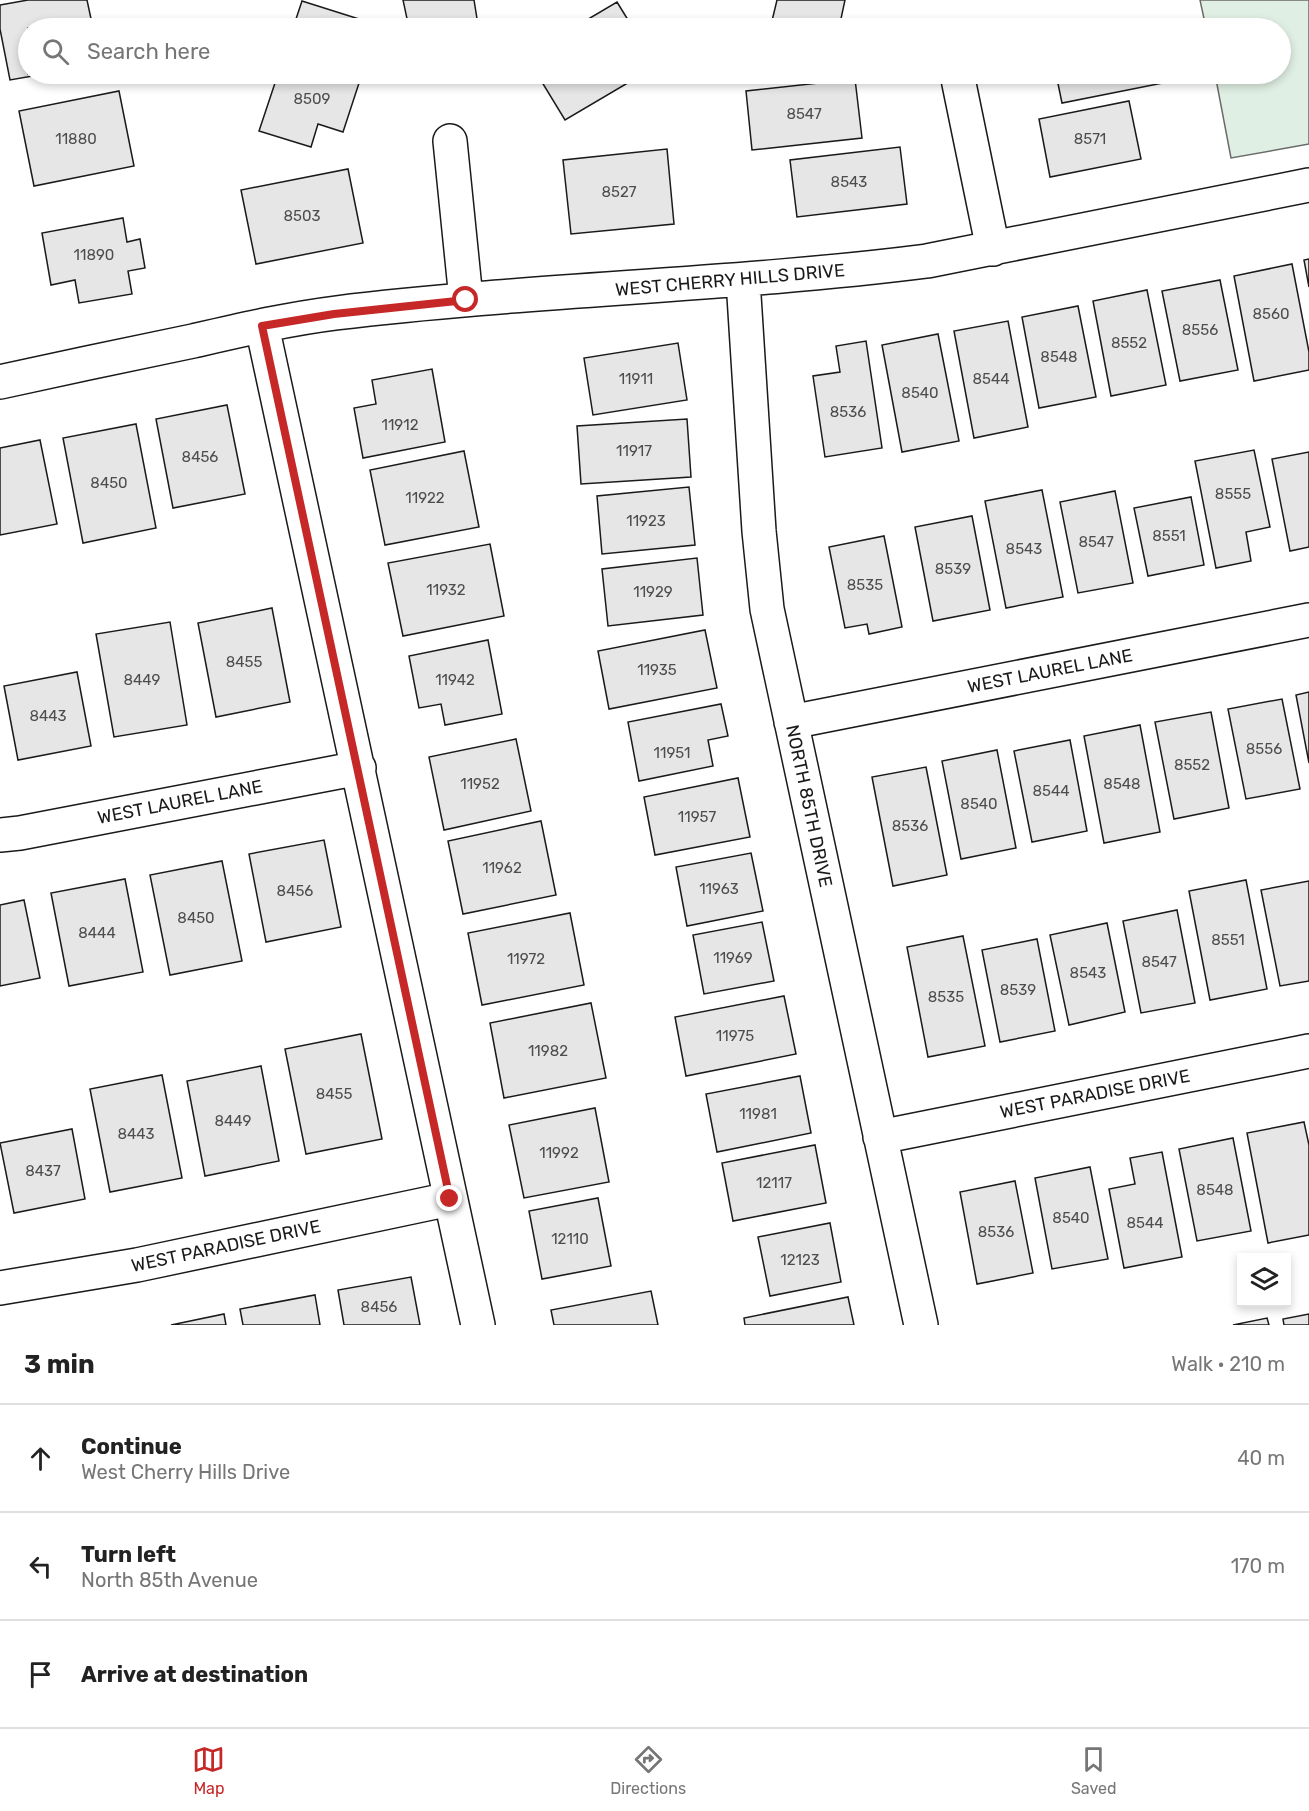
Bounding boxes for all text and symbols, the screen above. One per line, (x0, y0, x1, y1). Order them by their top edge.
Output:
search box (18, 18, 1291, 84)
icon: search (39, 35, 72, 68)
text: Search here (87, 38, 210, 65)
house number: 8509 (294, 90, 331, 108)
house number: 8547 (786, 105, 822, 123)
house number: 11880 (55, 130, 97, 148)
house number: 8571 (1074, 130, 1106, 148)
house number: 8543 (831, 173, 867, 191)
house number: 8527 (602, 183, 637, 201)
house number: 8503 (284, 207, 321, 225)
house number: 11890 (74, 246, 114, 264)
street label: WEST CHERRY HILLS DRIVE (614, 259, 846, 301)
route start (452, 286, 478, 312)
house number: 8560 (1252, 305, 1290, 323)
house number: 8556 (1182, 321, 1218, 339)
house number: 8552 (1111, 334, 1147, 352)
house number: 8548 (1040, 348, 1078, 366)
house number: 11911 (619, 370, 653, 388)
house number: 8544 (972, 370, 1010, 388)
house number: 8540 (901, 384, 939, 402)
house number: 8536 (830, 403, 866, 421)
house number: 11912 (382, 416, 419, 434)
house number: 11917 (616, 442, 652, 460)
house number: 8456 (182, 448, 218, 466)
house number: 8450 (90, 474, 128, 492)
house number: 8555 (1215, 485, 1251, 503)
house number: 11922 (405, 489, 445, 507)
house number: 11923 (626, 512, 666, 530)
house number: 8551 (1152, 527, 1186, 545)
house number: 8547 (1078, 533, 1114, 551)
house number: 8543 (1006, 540, 1042, 558)
house number: 8539 (935, 560, 971, 578)
house number: 8535 (847, 576, 883, 594)
house number: 11932 (426, 581, 466, 599)
house number: 11929 (633, 583, 673, 601)
street label: WEST LAUREL LANE (966, 644, 1134, 698)
house number: 8455 (226, 653, 262, 671)
house number: 11935 (637, 661, 677, 679)
house number: 8449 (124, 671, 161, 689)
house number: 11942 (435, 671, 475, 689)
house number: 8443 (29, 707, 67, 725)
street label: NORTH 85TH DRIVE (781, 723, 837, 889)
house number: 8556 (1246, 740, 1282, 758)
house number: 11951 (654, 744, 690, 762)
house number: 8552 (1174, 756, 1210, 774)
street label: WEST LAUREL LANE (96, 775, 264, 829)
house number: 11952 (460, 775, 500, 793)
house number: 8548 (1103, 775, 1141, 793)
house number: 8544 (1032, 782, 1070, 800)
house number: 8540 (960, 795, 998, 813)
house number: 11957 (678, 808, 716, 826)
house number: 8536 (892, 817, 928, 835)
house number: 11962 (482, 859, 522, 877)
house number: 11963 (699, 880, 739, 898)
house number: 8456 (277, 882, 313, 900)
house number: 8450 (177, 909, 215, 927)
house number: 8444 (78, 924, 116, 942)
house number: 8551 (1211, 931, 1245, 949)
house number: 11969 (713, 949, 753, 967)
house number: 11972 (507, 950, 545, 968)
house number: 8547 (1141, 953, 1177, 971)
house number: 8543 (1070, 964, 1106, 982)
house number: 8539 (1000, 981, 1036, 999)
house number: 8535 (928, 988, 964, 1006)
house number: 11975 (716, 1027, 754, 1045)
house number: 11982 (528, 1042, 568, 1060)
street label: WEST PARADISE DRIVE (998, 1065, 1192, 1123)
house number: 8455 (316, 1085, 352, 1103)
house number: 11981 (739, 1105, 777, 1123)
house number: 8449 (215, 1112, 252, 1130)
house number: 8443 (117, 1125, 155, 1143)
house number: 11992 (539, 1144, 579, 1162)
house number: 8437 (25, 1162, 61, 1180)
house number: 12117 (756, 1174, 792, 1192)
house number: 8548 (1196, 1181, 1234, 1199)
route end (436, 1185, 462, 1211)
house number: 8540 (1052, 1209, 1090, 1227)
house number: 8544 (1126, 1214, 1164, 1232)
street label: WEST PARADISE DRIVE (129, 1215, 323, 1277)
house number: 8536 (978, 1223, 1014, 1241)
house number: 12110 (551, 1230, 589, 1248)
house number: 12123 (780, 1251, 820, 1269)
map controls (1237, 1253, 1291, 1307)
button: layers (1237, 1253, 1291, 1307)
house number: 8456 (361, 1298, 397, 1316)
text: 3 min (24, 1349, 95, 1380)
text: Walk · 210 m (1171, 1352, 1285, 1376)
text: Continue (81, 1433, 182, 1460)
icon: ahead (24, 1442, 57, 1475)
text: 40 m (1237, 1446, 1285, 1470)
text: West Cherry Hills Drive (81, 1460, 290, 1484)
text: Turn left (81, 1541, 176, 1568)
icon: left (24, 1550, 57, 1583)
text: 170 m (1231, 1554, 1285, 1578)
text: North 85th Avenue (81, 1568, 258, 1592)
icon: arrive (24, 1658, 57, 1691)
text: Arrive at destination (81, 1661, 308, 1688)
tab: Map (192, 1743, 225, 1798)
tab: Directions (610, 1743, 686, 1798)
tab: Saved (1071, 1743, 1117, 1798)

